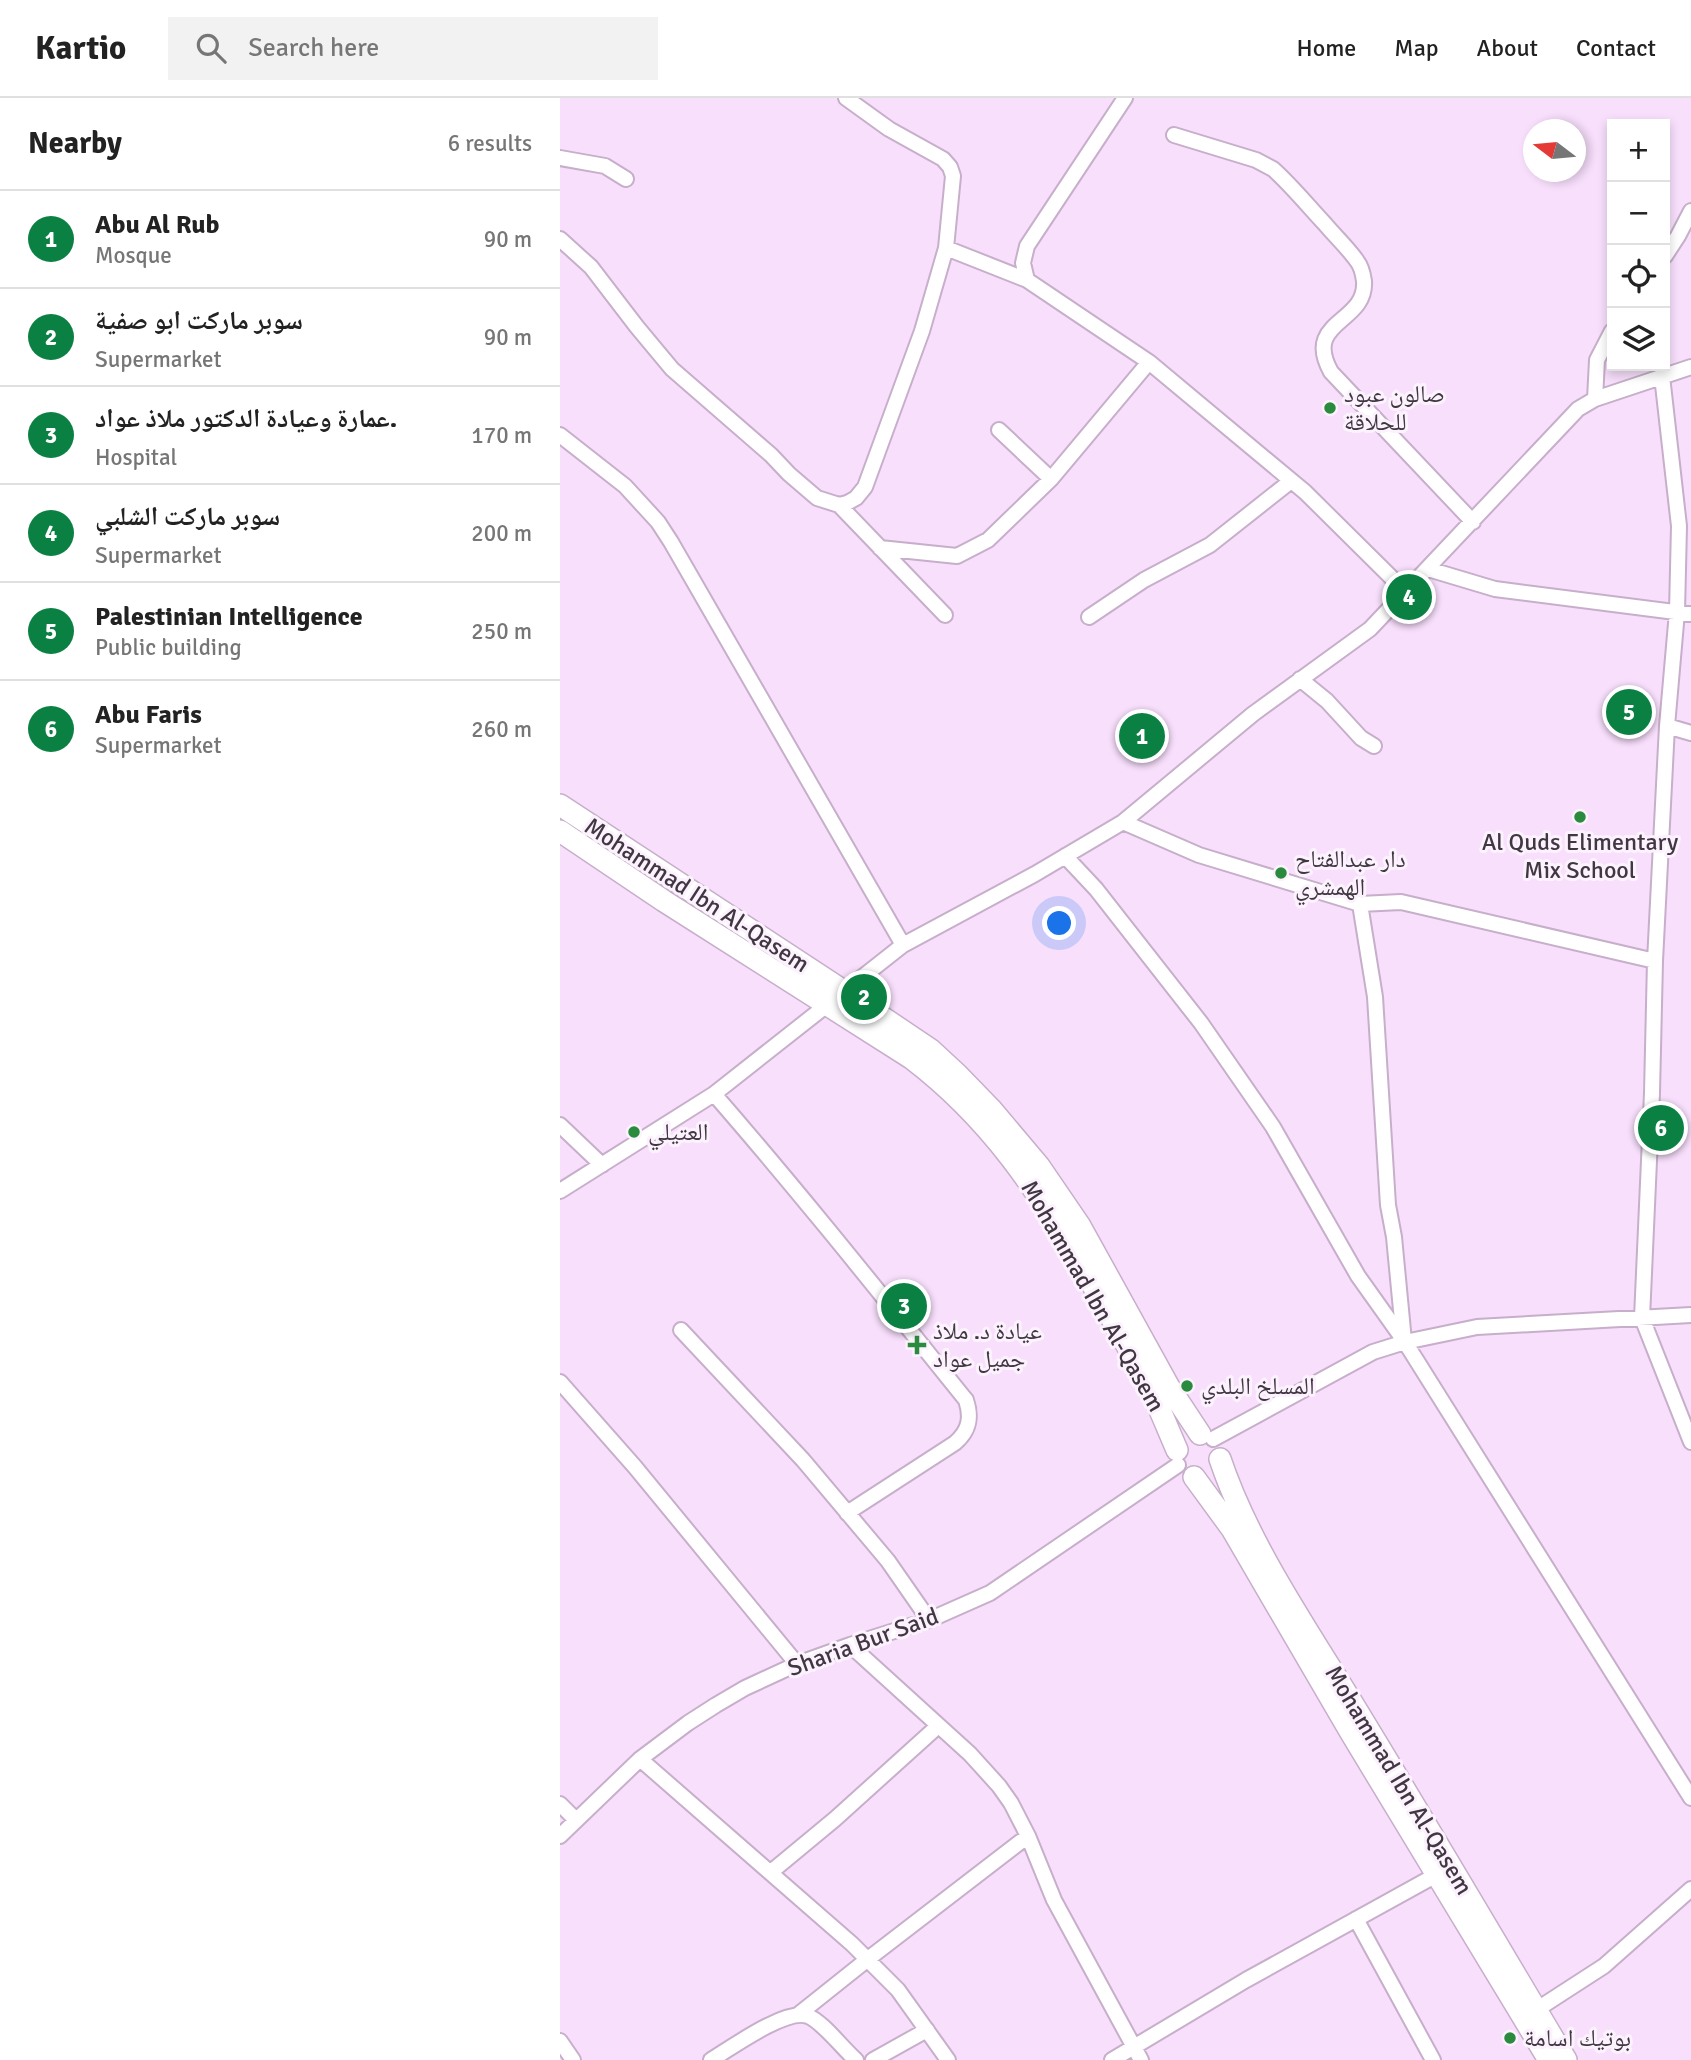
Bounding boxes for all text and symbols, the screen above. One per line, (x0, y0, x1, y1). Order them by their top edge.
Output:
search box (168, 17, 658, 80)
text: Kartio (35, 28, 126, 69)
icon: search (192, 29, 230, 67)
text: Search here (248, 32, 379, 64)
text: Home (1296, 33, 1356, 63)
text: Map (1394, 33, 1439, 63)
text: About (1477, 33, 1538, 63)
text: Contact (1576, 33, 1656, 63)
north arrow (1523, 119, 1586, 182)
map controls (1607, 119, 1670, 371)
button: + (1607, 119, 1670, 182)
text: Nearby (28, 125, 122, 162)
text: 6 results (448, 129, 532, 158)
button: − (1607, 182, 1670, 245)
text: Abu Al Rub (95, 209, 219, 241)
text: 1 (45, 225, 57, 254)
text: 90 m (484, 225, 532, 254)
text: Mosque (95, 241, 172, 270)
button: locate (1607, 245, 1670, 308)
text: سوبر ماركت ابو صفية (95, 305, 303, 337)
button: layers (1607, 308, 1670, 371)
text: 2 (45, 323, 57, 352)
text: 90 m (484, 323, 532, 352)
text: Supermarket (95, 345, 222, 374)
place label: صالون عبود للحلاقة (1344, 379, 1445, 437)
marker: صالون عبود للحلاقة (1322, 400, 1338, 416)
text: عمارة وعيادة الدكتور ملاذ عواد. (95, 403, 397, 435)
text: 3 (45, 421, 57, 450)
text: 170 m (471, 421, 532, 450)
text: Hospital (95, 443, 177, 472)
text: سوبر ماركت الشلبي (95, 501, 280, 533)
text: 4 (45, 519, 57, 548)
text: 200 m (471, 519, 532, 548)
text: Supermarket (95, 541, 222, 570)
pin: 4 (1386, 571, 1432, 623)
text: Palestinian Intelligence (95, 601, 363, 633)
text: 5 (45, 617, 57, 646)
text: 250 m (471, 617, 532, 646)
text: Public building (95, 633, 242, 662)
pin: 5 (1606, 686, 1652, 738)
text: Abu Faris (95, 699, 202, 731)
pin: 1 (1119, 710, 1165, 762)
text: 6 (45, 715, 57, 744)
text: 260 m (471, 715, 532, 744)
text: Supermarket (95, 731, 222, 760)
marker: Al Quds Elimentary Mix School (1572, 809, 1588, 825)
street label: Mohammad Ibn Al-Qasem (579, 811, 815, 979)
place label: Al Quds Elimentary Mix School (1482, 827, 1678, 885)
place label: دار عبدالفتاح الهمشري (1295, 844, 1406, 906)
marker: دار عبدالفتاح الهمشري (1273, 865, 1289, 881)
your location (1042, 906, 1076, 940)
pin: 2 (841, 971, 887, 1023)
pin: 6 (1638, 1102, 1684, 1154)
place label: العتيلي (648, 1117, 708, 1151)
marker: العتيلي (626, 1124, 642, 1140)
street label: Mohammad Ibn Al-Qasem (1014, 1175, 1172, 1417)
pin: 3 (881, 1280, 927, 1332)
place label: عيادة د. ملاذ جميل عواد (933, 1316, 1042, 1374)
marker: عيادة د. ملاذ جميل عواد (907, 1335, 927, 1355)
place label: المسلخ البلدي (1201, 1371, 1315, 1405)
marker: المسلخ البلدي (1179, 1378, 1195, 1394)
street label: Sharia Bur Said (783, 1601, 943, 1683)
street label: Mohammad Ibn Al-Qasem (1319, 1660, 1479, 1900)
place label: بوتيك اسامة (1524, 2023, 1631, 2053)
marker: بوتيك اسامة (1502, 2030, 1518, 2046)

